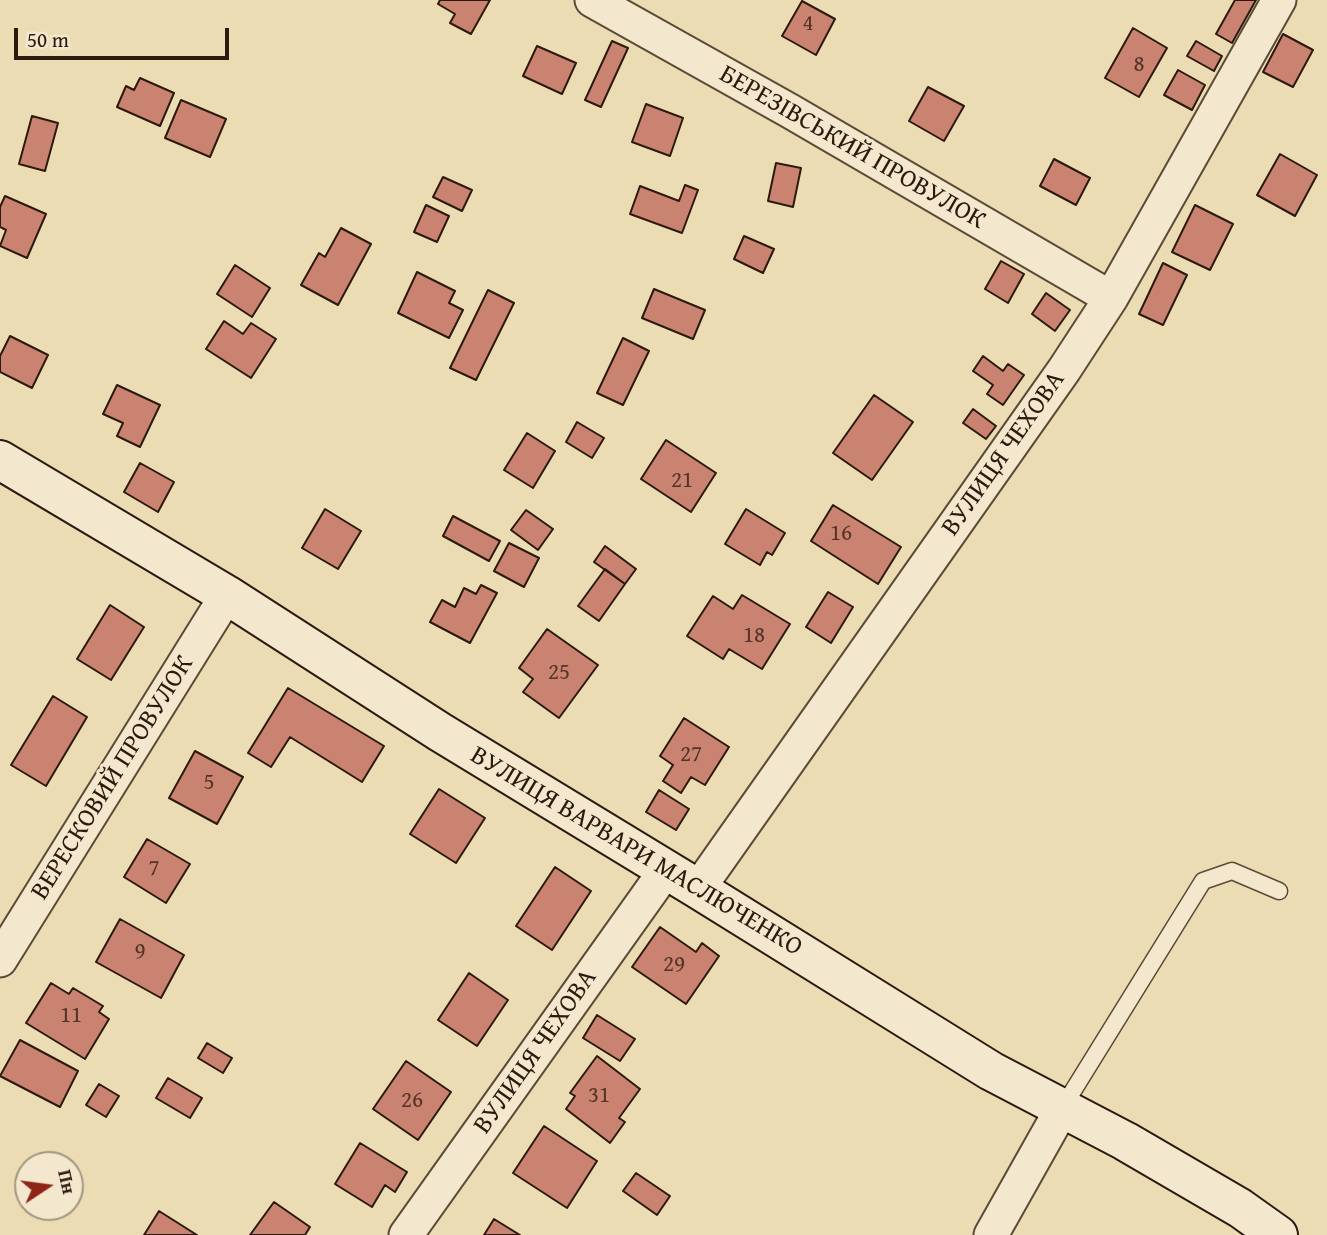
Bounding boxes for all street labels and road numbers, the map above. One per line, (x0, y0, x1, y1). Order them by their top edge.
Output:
street label: БЕРЕЗІВСЬКИЙ ПРОВУЛОК (713, 59, 991, 237)
street label: ВУЛИЦЯ ЧЕХОВА (936, 366, 1072, 542)
street label: ВЕРЕСКОВИЙ ПРОВУЛОК (25, 650, 201, 906)
street label: ВУЛИЦЯ ВАРВАРИ МАСЛЮЧЕНКО (464, 740, 808, 964)
street label: ВУЛИЦЯ ЧЕХОВА (468, 964, 604, 1140)

